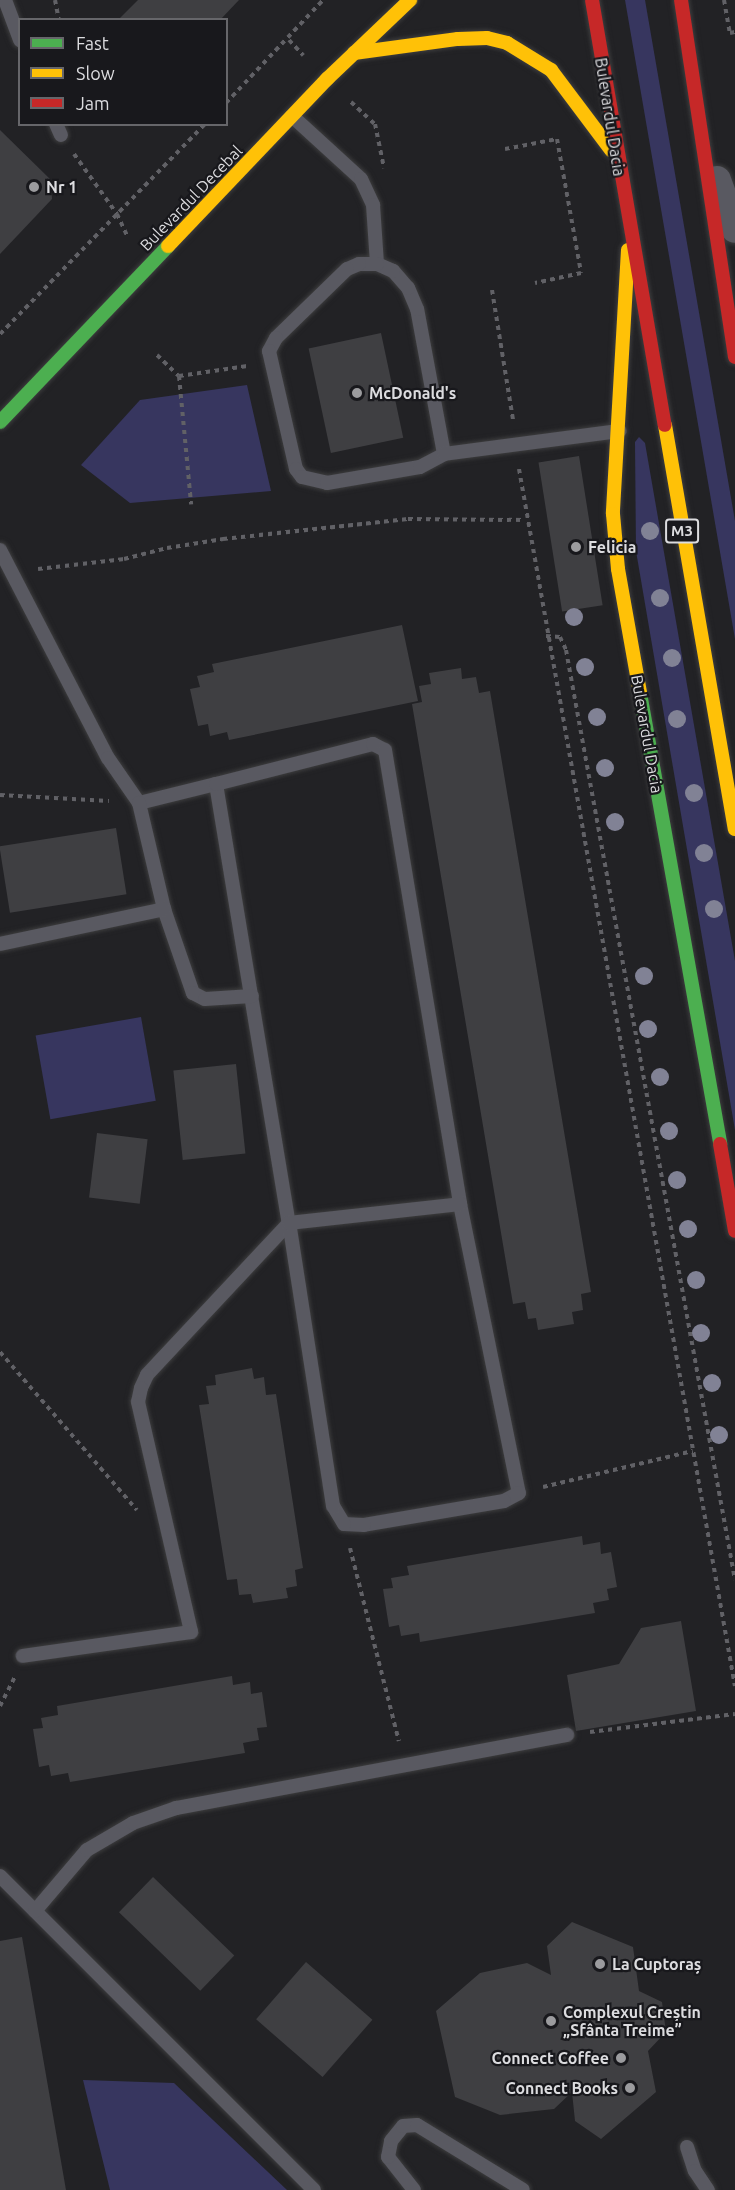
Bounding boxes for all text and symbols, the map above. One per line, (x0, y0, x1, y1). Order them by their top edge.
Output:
legend (18, 18, 228, 126)
text: Fast (76, 33, 109, 53)
street label: Bulevardul Dacia (591, 56, 629, 178)
text: Slow (76, 63, 115, 83)
text: Jam (76, 93, 110, 113)
street label: Bulevardul Decebal (136, 141, 246, 255)
place label: Nr 1 (46, 177, 77, 197)
marker: Nr 1 (27, 180, 41, 194)
place label: McDonald's (369, 383, 456, 403)
marker: McDonald's (350, 386, 364, 400)
road number: M3 (664, 519, 700, 543)
place label: Felicia (588, 537, 636, 557)
marker: Felicia (569, 540, 583, 554)
street label: Bulevardul Dacia (627, 673, 667, 795)
place label: La Cuptoraș (612, 1954, 701, 1974)
marker: La Cuptoraș (593, 1957, 607, 1971)
place label: Complexul Creștin „Sfânta Treime” (563, 2002, 701, 2040)
marker: Complexul Creștin „Sfânta Treime” (544, 2014, 558, 2028)
place label: Connect Coffee (492, 2048, 609, 2068)
marker: Connect Coffee (614, 2051, 628, 2065)
place label: Connect Books (505, 2078, 618, 2098)
marker: Connect Books (623, 2081, 637, 2095)

